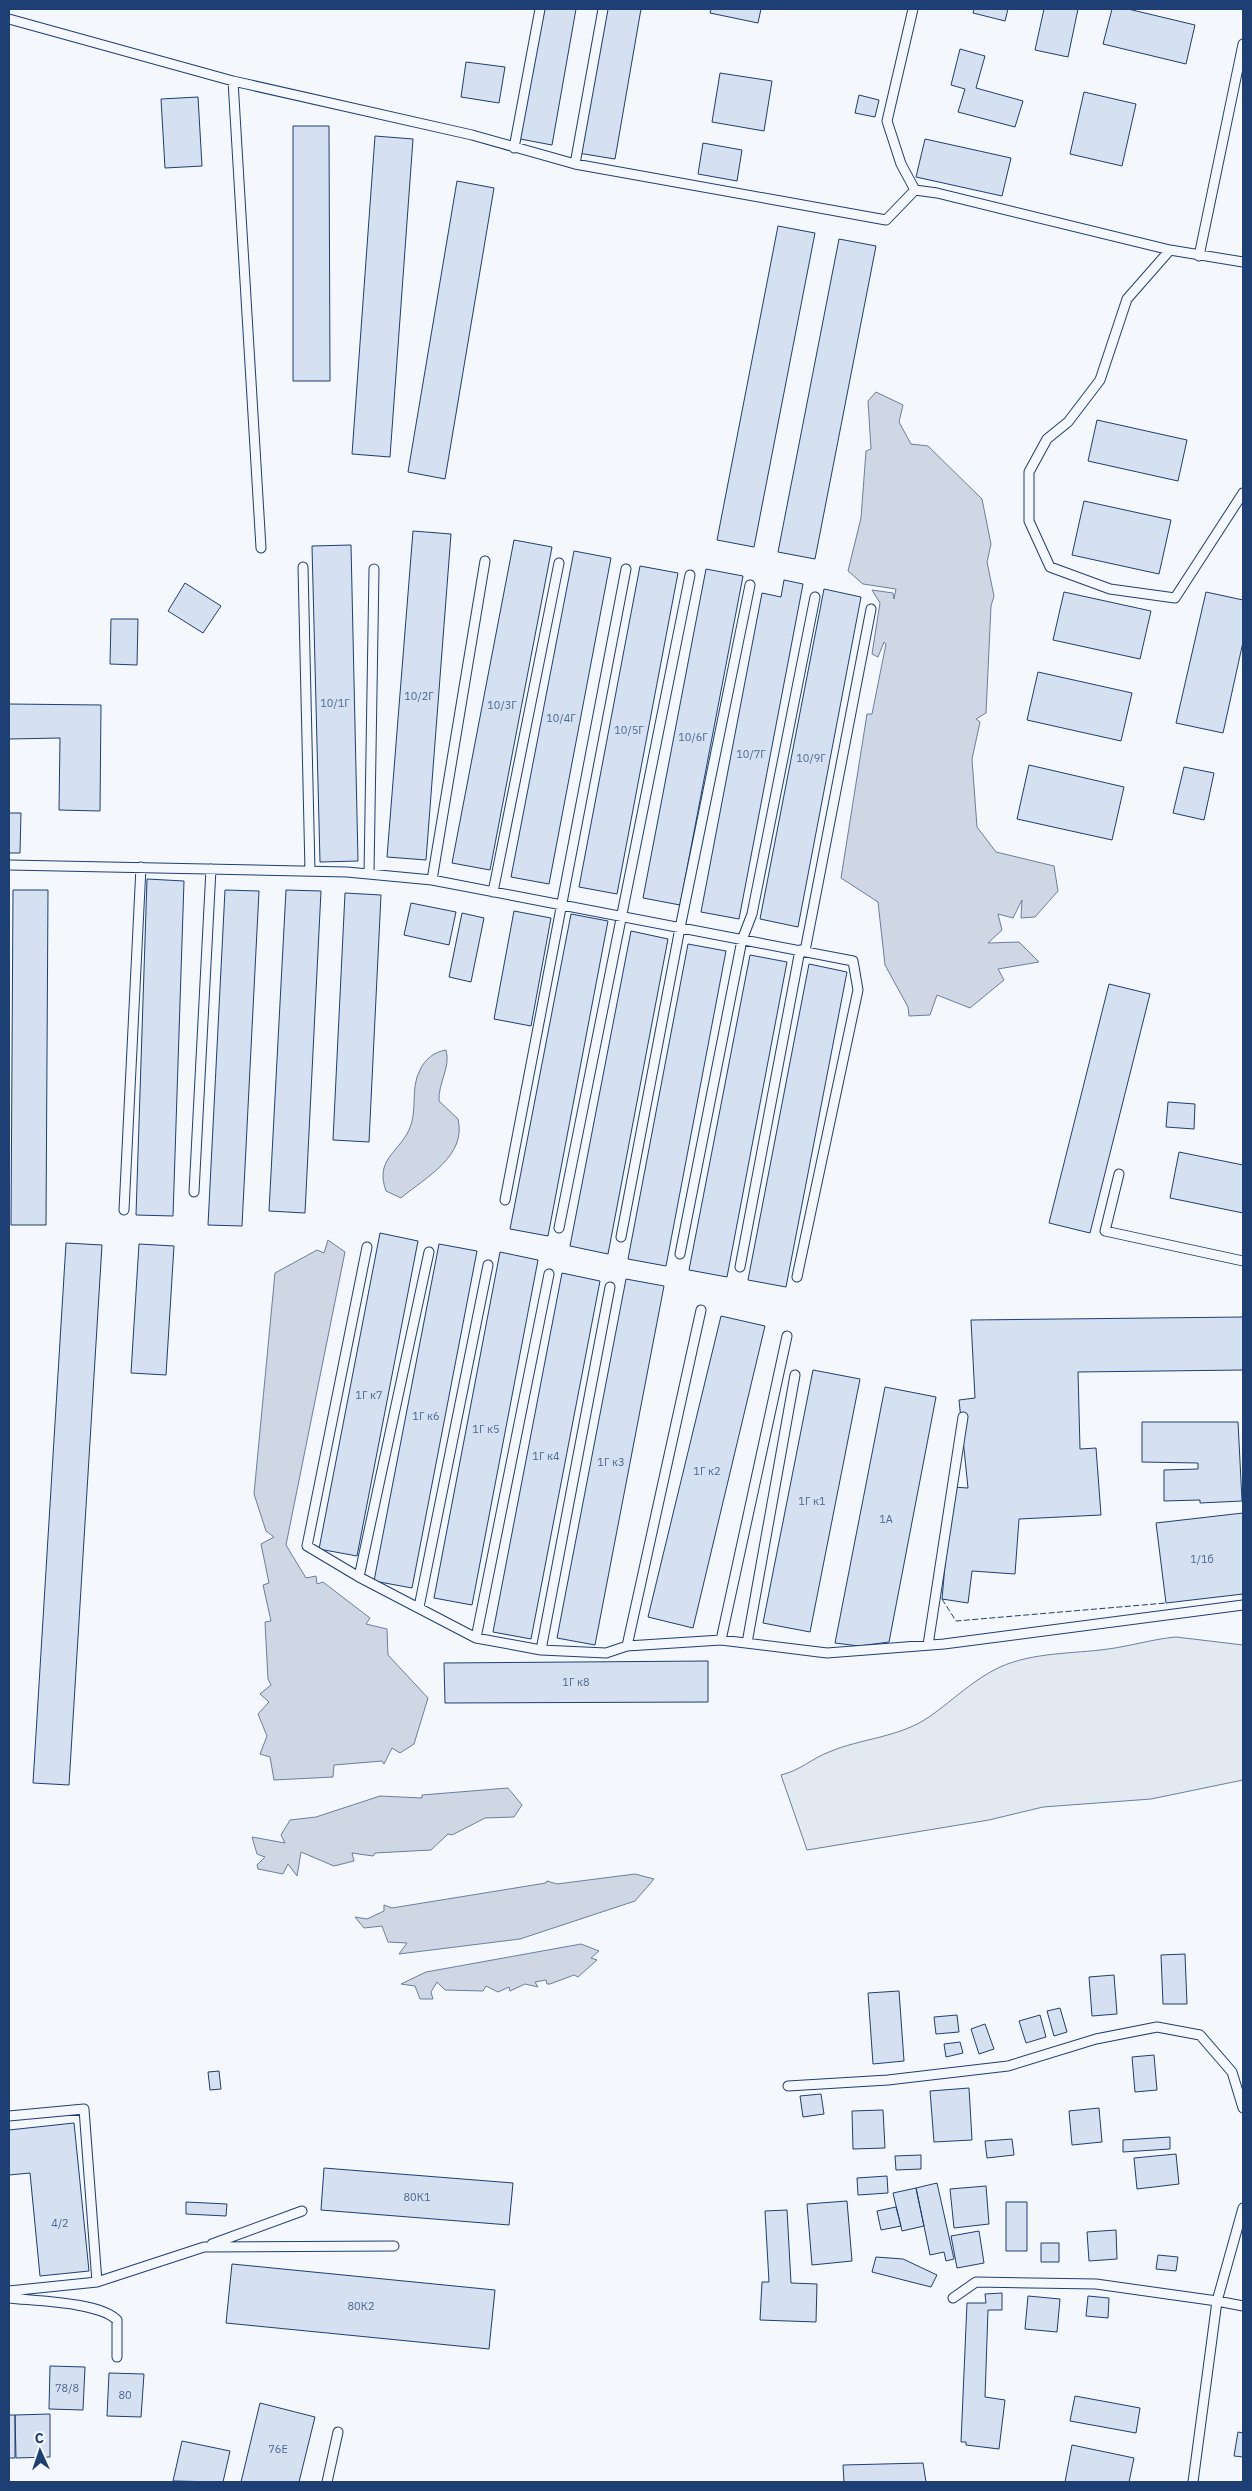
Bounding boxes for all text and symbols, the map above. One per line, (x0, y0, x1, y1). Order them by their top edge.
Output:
house number: 10/2Г (404, 689, 434, 703)
house number: 10/1Г (320, 696, 350, 710)
house number: 10/3Г (487, 698, 517, 712)
house number: 10/4Г (546, 711, 576, 725)
house number: 10/5Г (614, 723, 644, 737)
house number: 10/6Г (678, 730, 708, 744)
house number: 10/7Г (736, 747, 766, 761)
house number: 10/9Г (796, 751, 826, 765)
house number: 1Г к7 (355, 1388, 383, 1402)
house number: 1Г к6 (412, 1409, 440, 1423)
house number: 1Г к5 (472, 1422, 500, 1436)
house number: 1Г к4 (532, 1449, 560, 1463)
house number: 1Г к3 (597, 1455, 625, 1469)
house number: 1Г к2 (693, 1464, 721, 1478)
house number: 1Г к1 (798, 1494, 826, 1508)
house number: 1А (879, 1512, 893, 1526)
house number: 1/1б (1190, 1552, 1214, 1566)
house number: 1Г к8 (562, 1675, 590, 1689)
house number: 80К1 (403, 2190, 431, 2204)
house number: 4/2 (51, 2216, 69, 2230)
house number: 80К2 (347, 2299, 375, 2313)
house number: 78/8 (55, 2381, 79, 2395)
house number: 80 (118, 2388, 132, 2402)
north arrow (15, 2426, 65, 2476)
text: С (34, 2429, 44, 2447)
house number: 76Е (268, 2442, 288, 2456)

